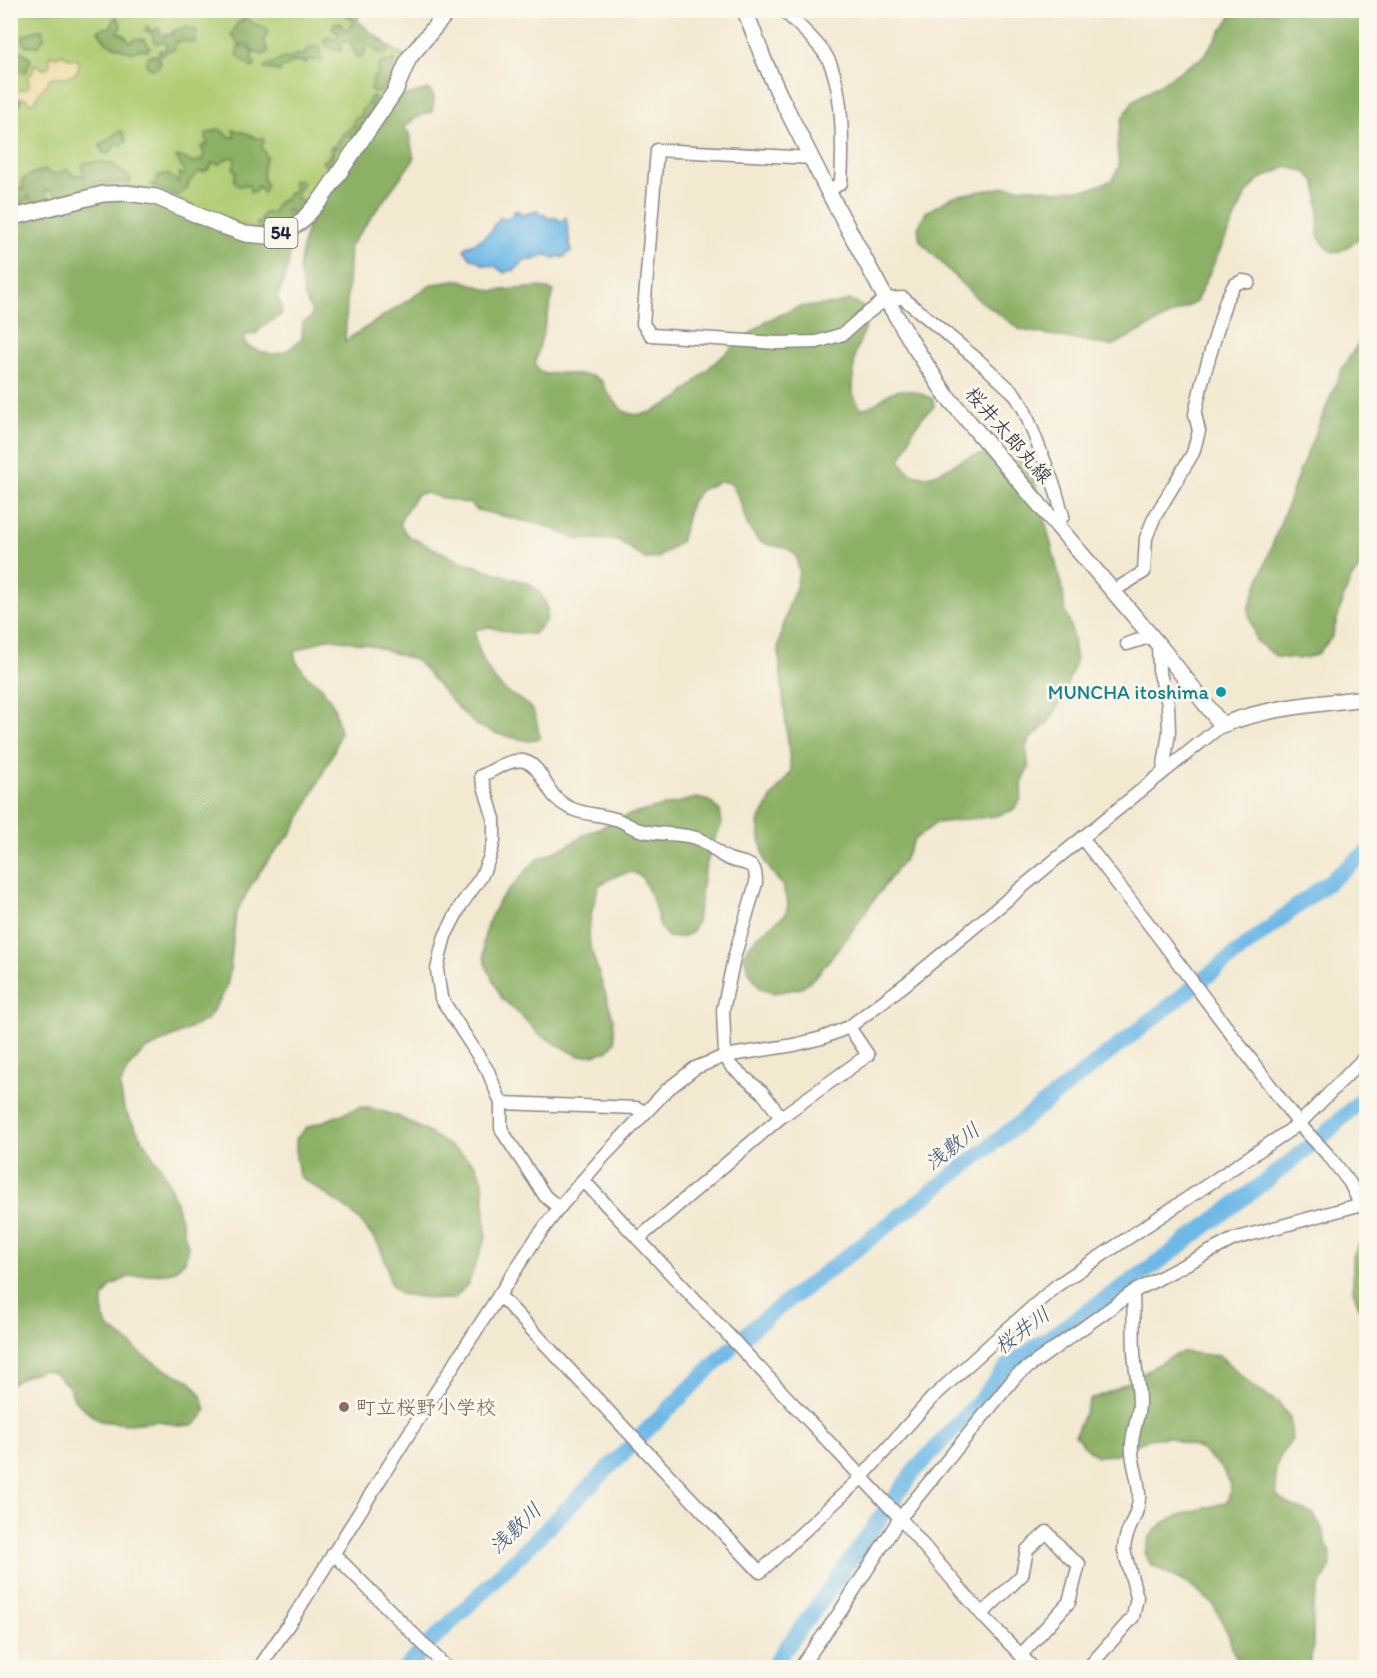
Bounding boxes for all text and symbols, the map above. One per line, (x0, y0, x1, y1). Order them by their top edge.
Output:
road number: 54 (264, 218, 298, 248)
street label: 桜井太郎丸線 (961, 382, 1057, 488)
place label: MUNCHA itoshima (1048, 680, 1210, 704)
marker: MUNCHA itoshima (1214, 685, 1228, 699)
water label: 浅敷川 (919, 1117, 985, 1175)
water label: 桜井川 (989, 1301, 1055, 1359)
place label: 町立桜野小学校 (356, 1395, 496, 1419)
marker: 町立桜野小学校 (337, 1400, 351, 1414)
water label: 浅敷川 (484, 1497, 546, 1559)

